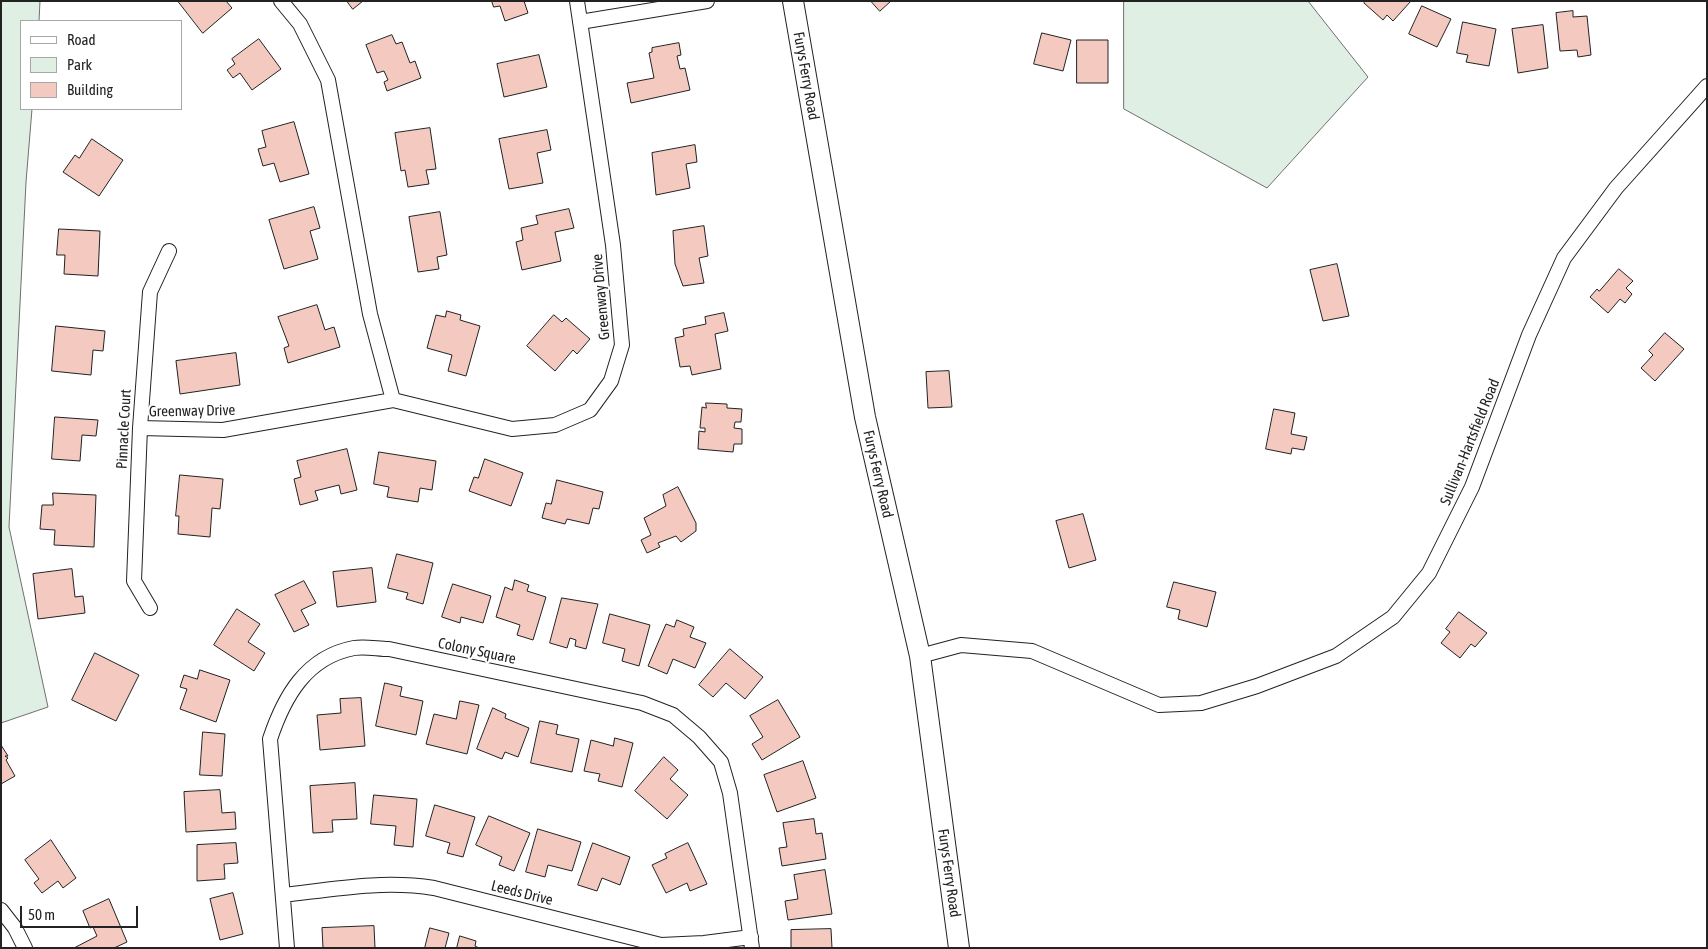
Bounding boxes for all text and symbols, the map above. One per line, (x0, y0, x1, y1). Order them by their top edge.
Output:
legend (20, 20, 182, 110)
street label: Furys Ferry Road (789, 30, 823, 122)
text: Road (67, 31, 96, 48)
text: Park (67, 56, 92, 73)
text: Building (67, 81, 113, 98)
street label: Greenway Drive (588, 253, 614, 341)
street label: Sullivan-Hartsfield Road (1436, 376, 1504, 508)
street label: Pinnacle Court (113, 389, 135, 469)
street label: Greenway Drive (149, 401, 235, 421)
street label: Furys Ferry Road (859, 428, 897, 520)
street label: Colony Square (436, 634, 518, 668)
street label: Furys Ferry Road (934, 827, 964, 919)
street label: Leeds Drive (489, 877, 555, 909)
scale bar (22, 896, 140, 928)
text: 50 m (28, 906, 55, 923)

